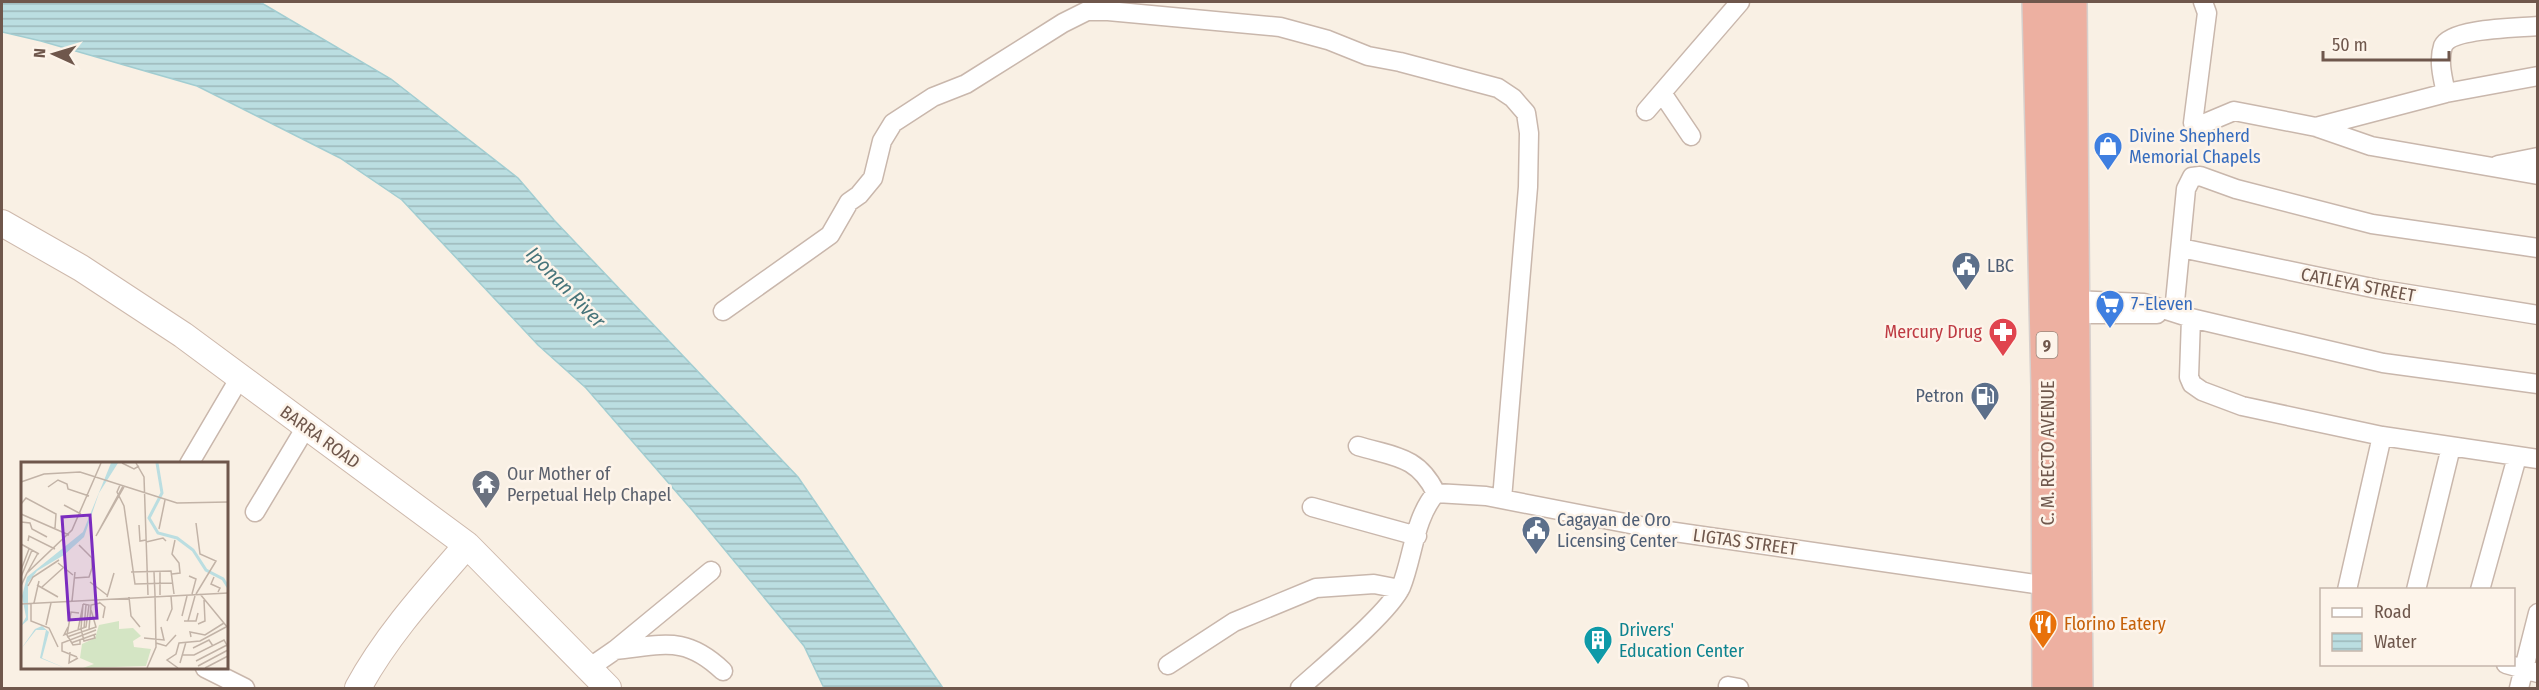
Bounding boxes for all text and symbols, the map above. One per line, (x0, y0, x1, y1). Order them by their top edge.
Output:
north arrow (24, 24, 84, 84)
scale bar (2323, 24, 2449, 62)
text: 50 m (2332, 34, 2368, 56)
text: N (30, 48, 49, 58)
place label: Divine Shepherd Memorial Chapels (2129, 125, 2261, 168)
shop icon: Divine Shepherd Memorial Chapels (2092, 130, 2124, 172)
water label: Iponan River (522, 242, 611, 333)
public building icon: LBC (1950, 250, 1982, 292)
place label: LBC (1987, 255, 2014, 277)
street label: CATLEYA STREET (2299, 263, 2418, 307)
supermarket icon: 7-Eleven (2094, 288, 2126, 330)
place label: 7-Eleven (2131, 293, 2193, 315)
pharmacy icon: Mercury Drug (1987, 316, 2019, 358)
place label: Mercury Drug (1884, 321, 1983, 343)
road number: 9 (2036, 332, 2058, 358)
fuel station icon: Petron (1969, 380, 2001, 422)
street label: C. M. RECTO AVENUE (2037, 380, 2059, 526)
place label: Petron (1916, 385, 1964, 407)
street label: BARRA ROAD (276, 401, 364, 473)
inset map (21, 462, 228, 669)
place label: Our Mother of Perpetual Help Chapel (507, 463, 672, 506)
temple icon: Our Mother of Perpetual Help Chapel (470, 468, 502, 510)
place label: Cagayan de Oro Licensing Center (1557, 509, 1678, 552)
public building icon: Cagayan de Oro Licensing Center (1520, 514, 1552, 556)
street label: LIGTAS STREET (1692, 524, 1799, 560)
legend (2320, 588, 2515, 666)
text: Road (2374, 601, 2411, 623)
restaurant icon: Florino Eatery (2027, 608, 2059, 650)
place label: Florino Eatery (2064, 613, 2166, 635)
place label: Drivers' Education Center (1619, 619, 1745, 662)
building icon: Drivers' Education Center (1582, 624, 1614, 666)
text: Water (2374, 631, 2417, 653)

